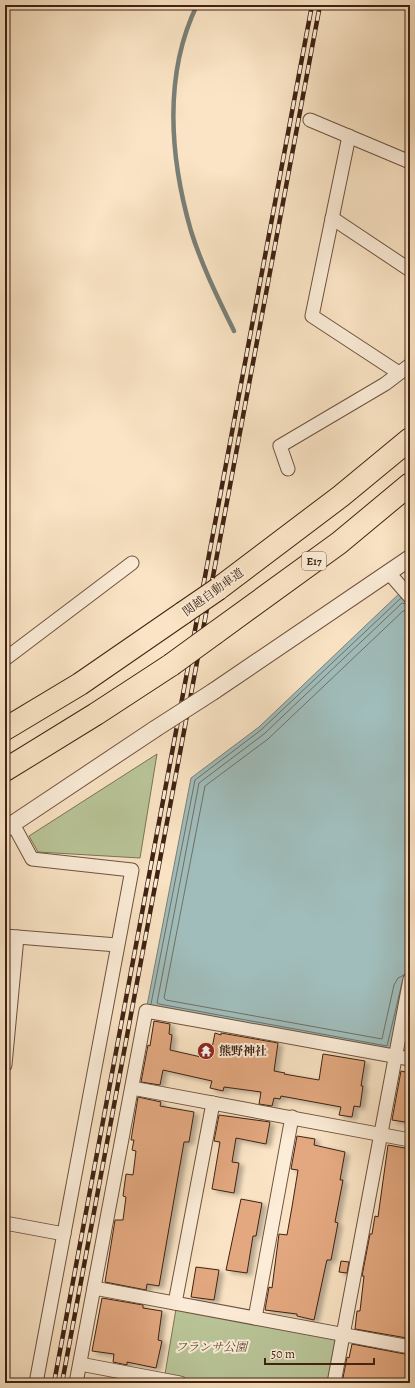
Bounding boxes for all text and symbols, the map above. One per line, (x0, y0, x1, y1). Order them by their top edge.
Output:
road number: E17 (302, 552, 326, 570)
street label: 関越自動車道 (179, 564, 247, 620)
temple icon: 熊野神社 (196, 1041, 216, 1061)
place label: 熊野神社 (219, 1043, 267, 1059)
park label: フランサ公園 (175, 1339, 249, 1355)
scale bar (265, 1340, 374, 1366)
text: 50 m (271, 1346, 295, 1362)

